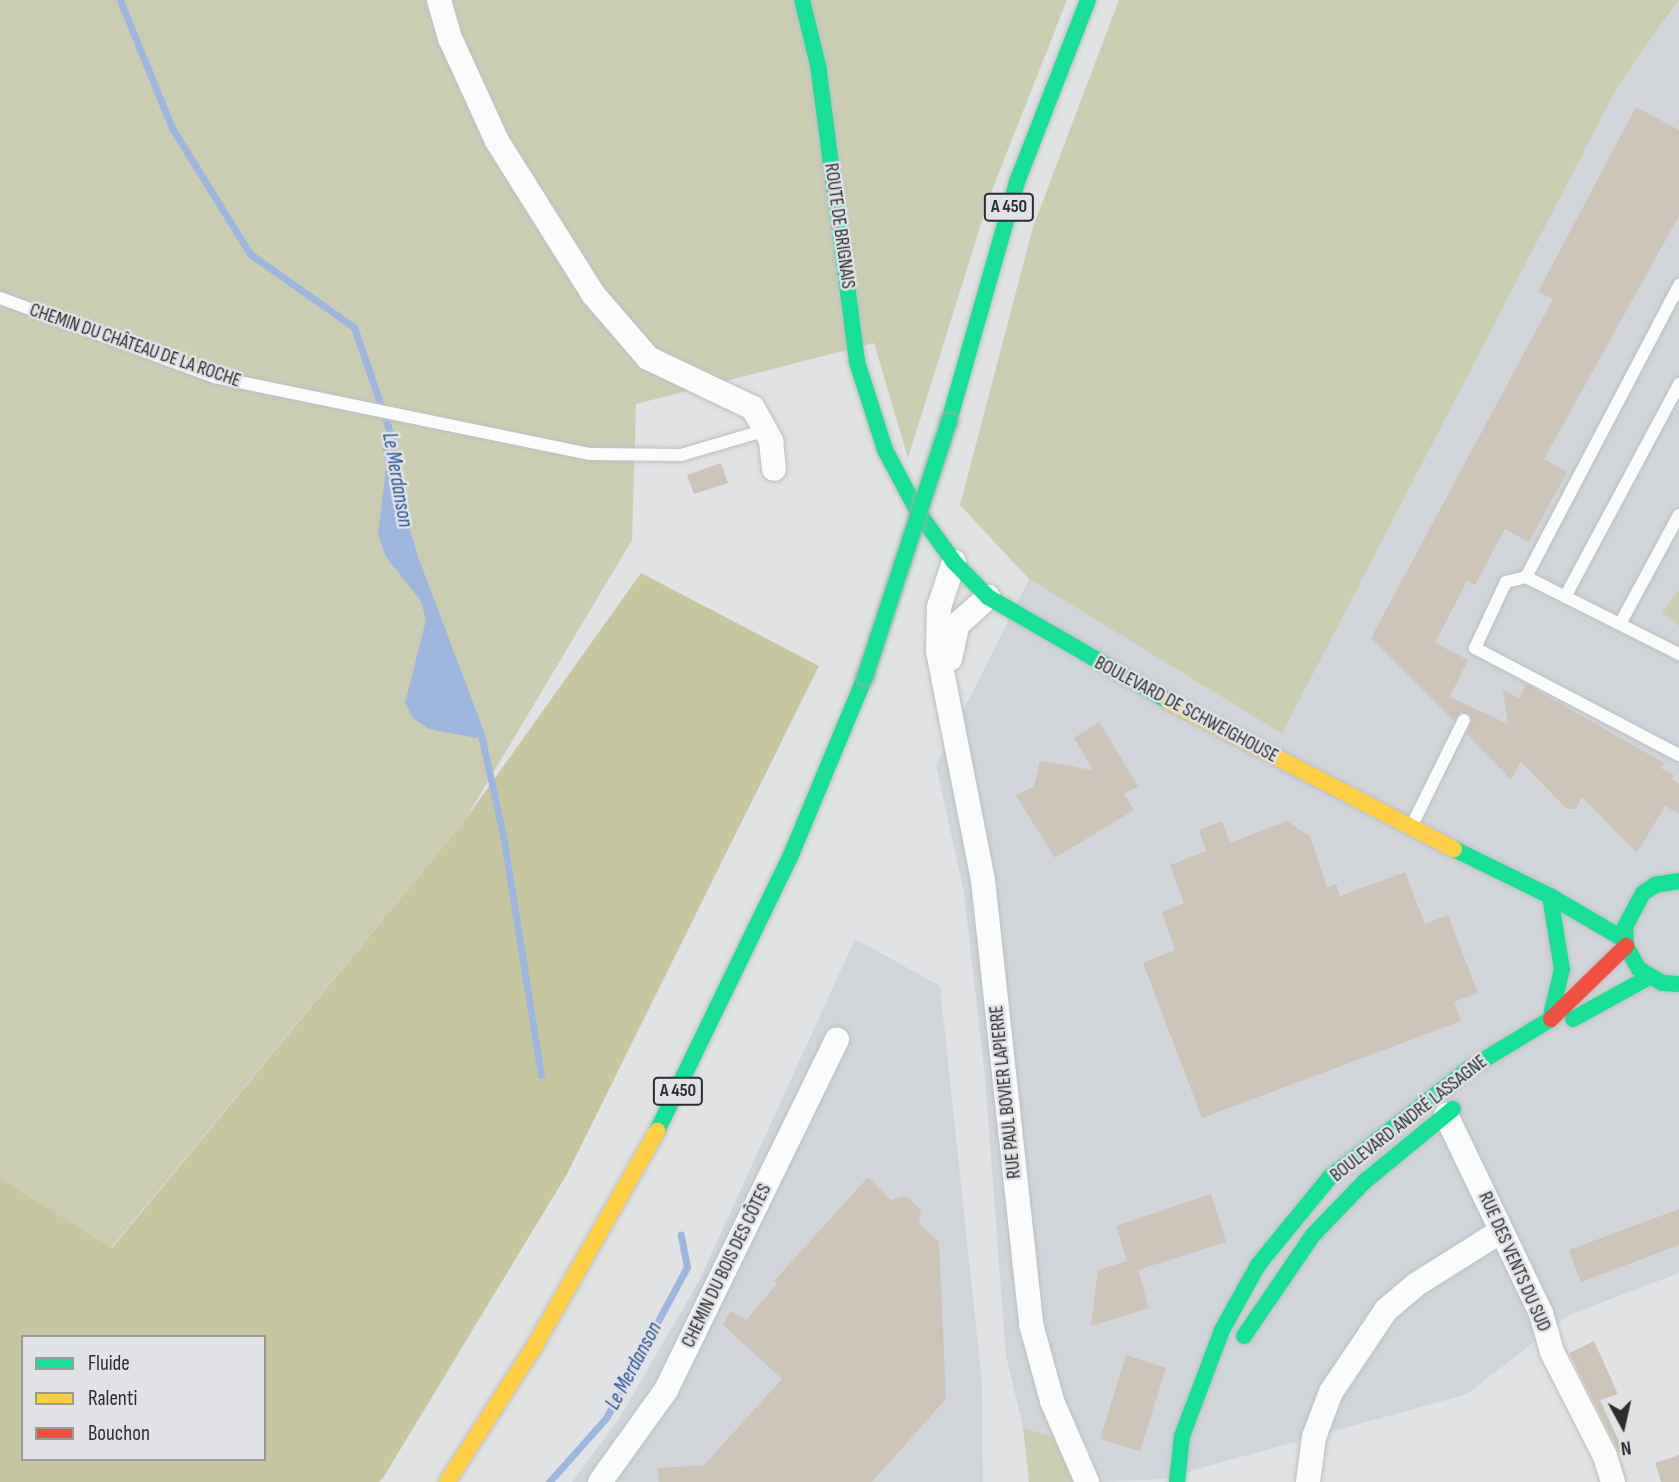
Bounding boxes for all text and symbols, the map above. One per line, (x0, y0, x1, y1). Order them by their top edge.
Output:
street label: ROUTE DE BRIGNAIS (819, 162, 859, 290)
road number: A 450 (983, 192, 1035, 222)
street label: CHEMIN DU CHÂTEAU DE LA ROCHE (27, 299, 243, 393)
water label: Le Merdanson (376, 431, 418, 529)
street label: BOULEVARD DE SCHWEIGHOUSE (1090, 652, 1282, 768)
street label: RUE PAUL BOVIER LAPIERRE (986, 1004, 1026, 1180)
street label: BOULEVARD ANDRÉ LASSAGNE (1326, 1051, 1492, 1187)
road number: A 450 (652, 1076, 704, 1106)
street label: CHEMIN DU BOIS DES CÔTES (677, 1180, 777, 1352)
street label: RUE DES VENTS DU SUD (1473, 1189, 1555, 1335)
water label: Le Merdanson (600, 1318, 668, 1414)
legend (21, 1335, 266, 1461)
text: Fluide (88, 1351, 130, 1376)
text: Ralenti (88, 1386, 137, 1411)
north arrow (1588, 1391, 1658, 1461)
text: Bouchon (88, 1421, 150, 1446)
text: N (1619, 1435, 1633, 1459)

